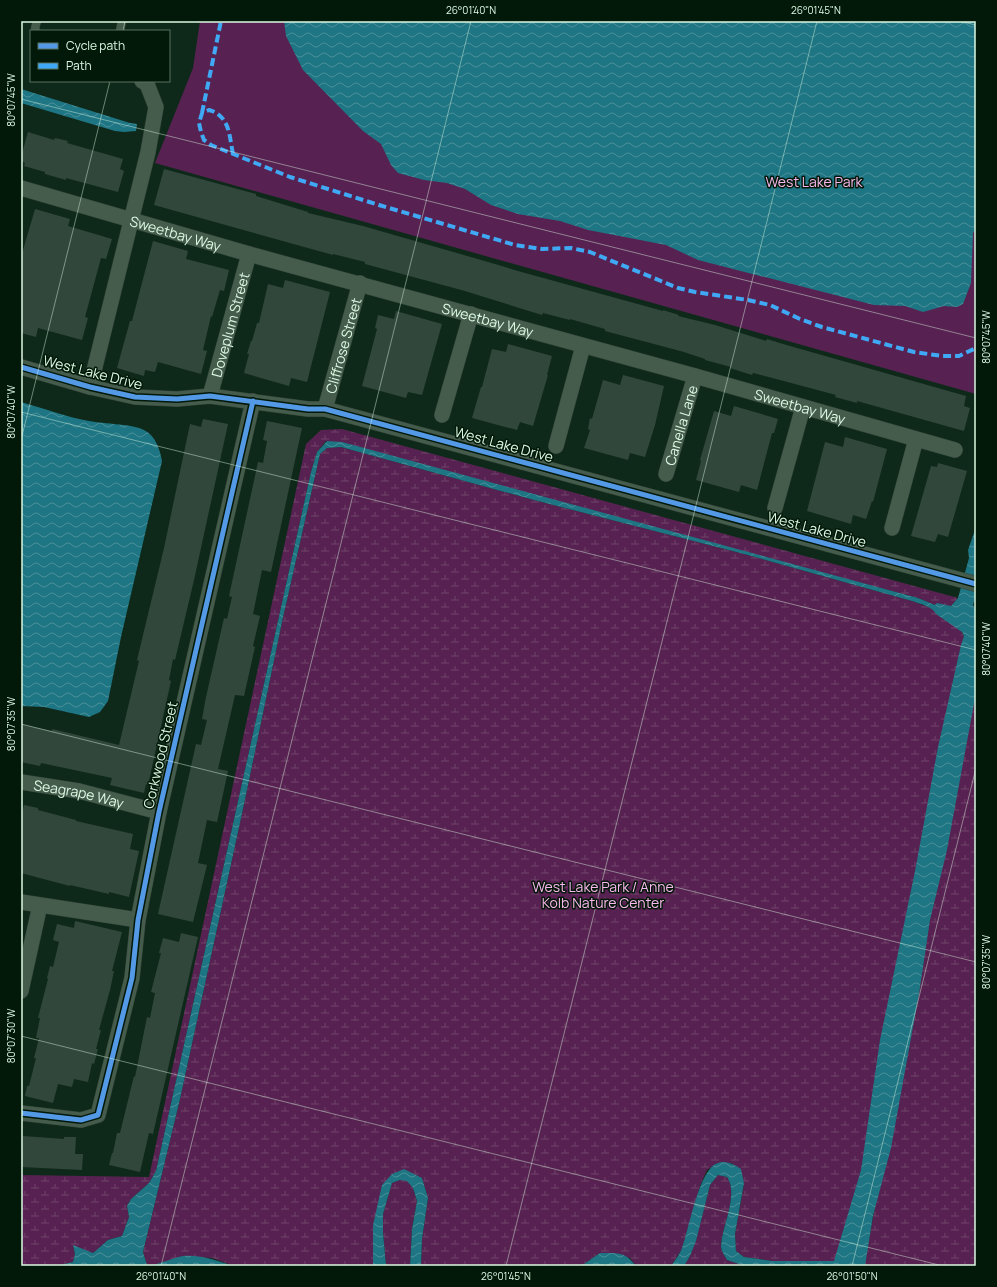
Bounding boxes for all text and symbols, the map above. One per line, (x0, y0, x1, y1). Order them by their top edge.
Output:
text: 26°01'40"N (446, 3, 496, 17)
text: 26°01'45"N (791, 3, 841, 17)
legend (30, 30, 170, 82)
text: Cycle path (66, 37, 125, 54)
text: Path (66, 57, 92, 74)
text: 80°07'45"W (4, 73, 18, 127)
park label: West Lake Park (766, 172, 863, 191)
street label: Sweetbay Way (128, 211, 224, 255)
street label: Doveplum Street (206, 270, 253, 379)
street label: Cliffrose Street (320, 295, 365, 395)
street label: Sweetbay Way (440, 298, 536, 341)
text: 80°07'45"W (979, 310, 993, 364)
street label: West Lake Drive (41, 350, 145, 394)
street label: Canella Lane (660, 383, 701, 468)
text: 80°07'40"W (4, 384, 18, 439)
street label: Sweetbay Way (752, 384, 849, 428)
street label: West Lake Drive (452, 422, 556, 466)
street label: West Lake Drive (765, 507, 869, 551)
text: 80°07'40"W (979, 621, 993, 676)
text: 80°07'35"W (4, 696, 18, 751)
street label: Corkwood Street (138, 699, 182, 810)
street label: Seagrape Way (32, 775, 127, 812)
park label: West Lake Park / Anne Kolb Nature Center (532, 877, 674, 912)
text: 80°07'35"W (979, 934, 993, 989)
text: 80°07'30"W (4, 1008, 18, 1063)
text: 26°01'40"N (136, 1269, 186, 1283)
text: 26°01'45"N (481, 1269, 531, 1283)
text: 26°01'50"N (826, 1269, 878, 1283)

